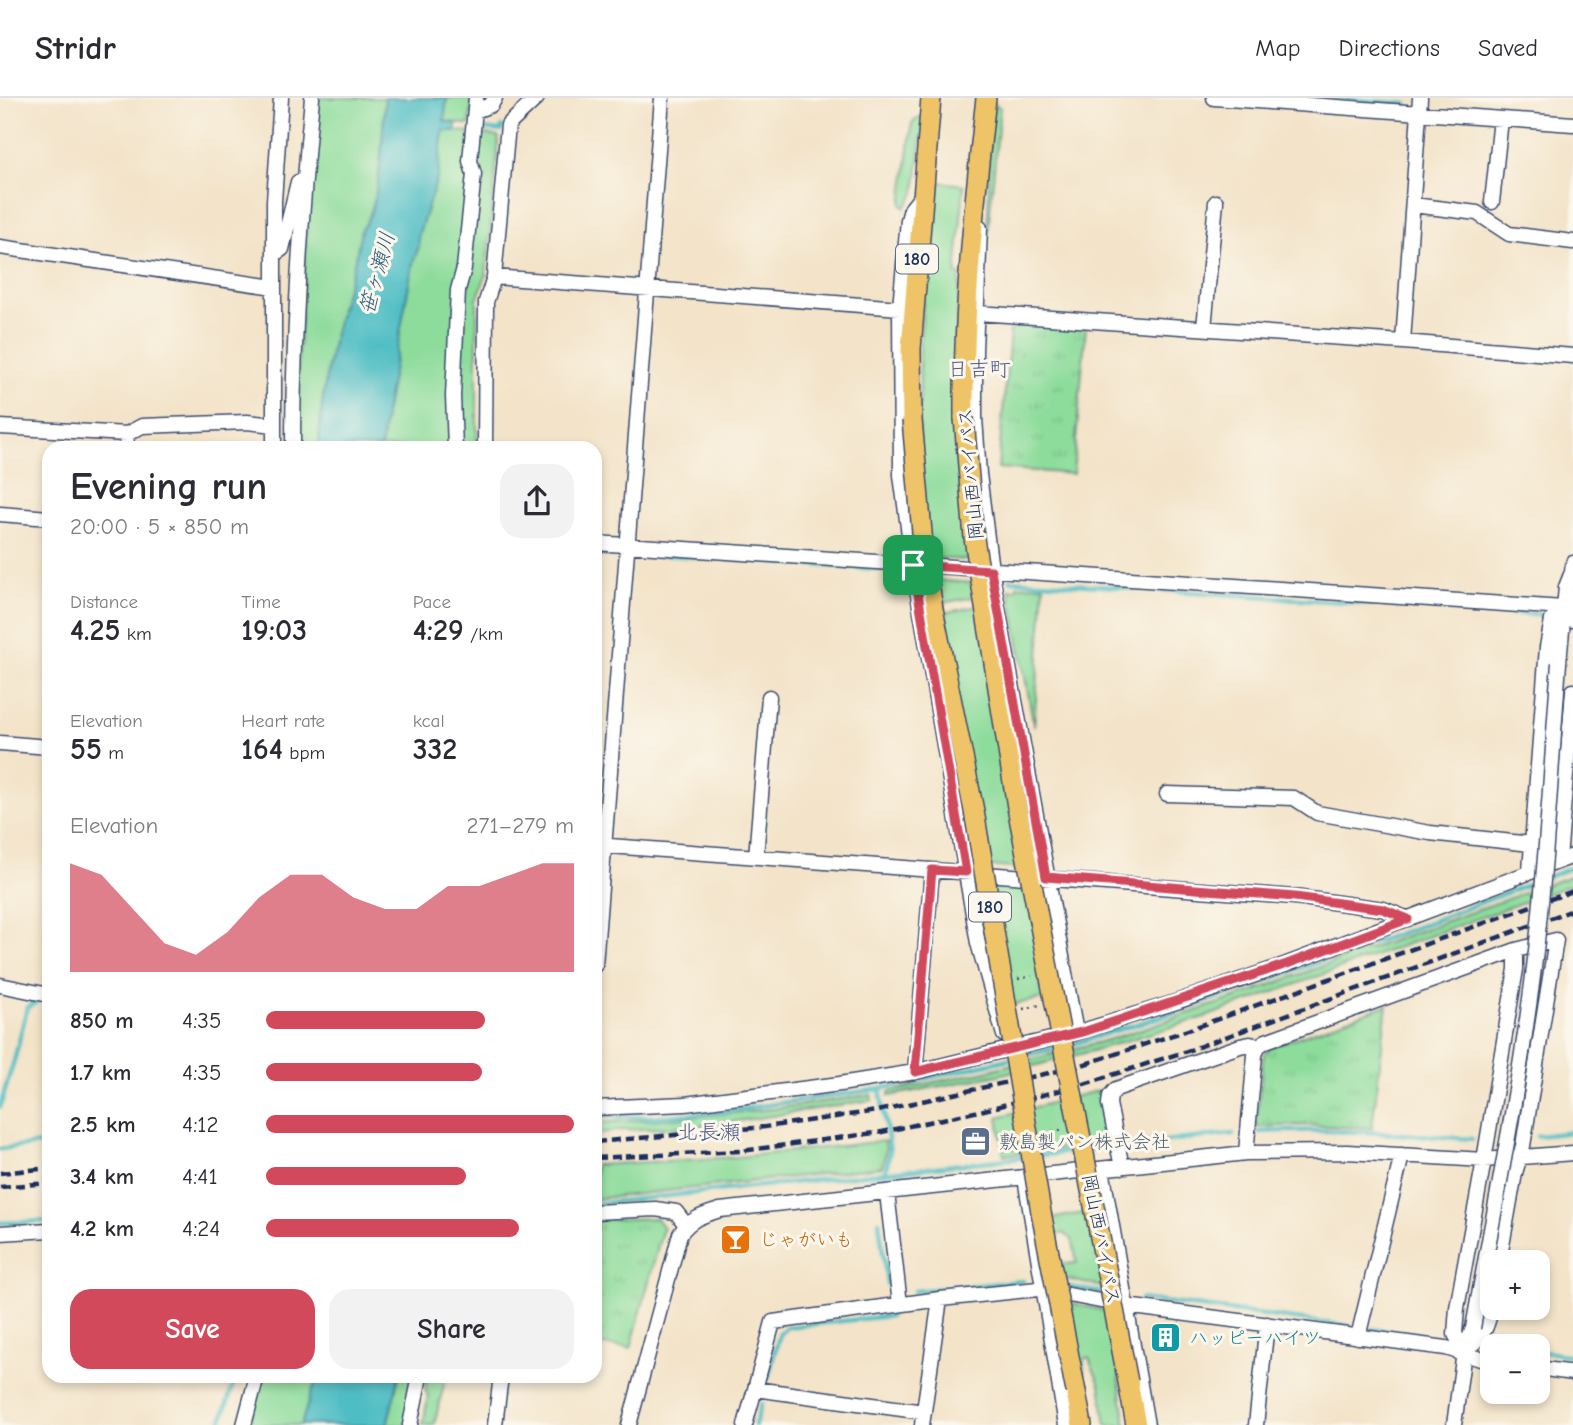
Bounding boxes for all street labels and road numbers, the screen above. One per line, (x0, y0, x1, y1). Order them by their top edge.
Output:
road number: 180 (896, 244, 938, 274)
street label: 岡山西バイパス (954, 407, 988, 541)
road number: 180 (969, 892, 1011, 922)
street label: 岡山西バイパス (1078, 1172, 1124, 1306)

